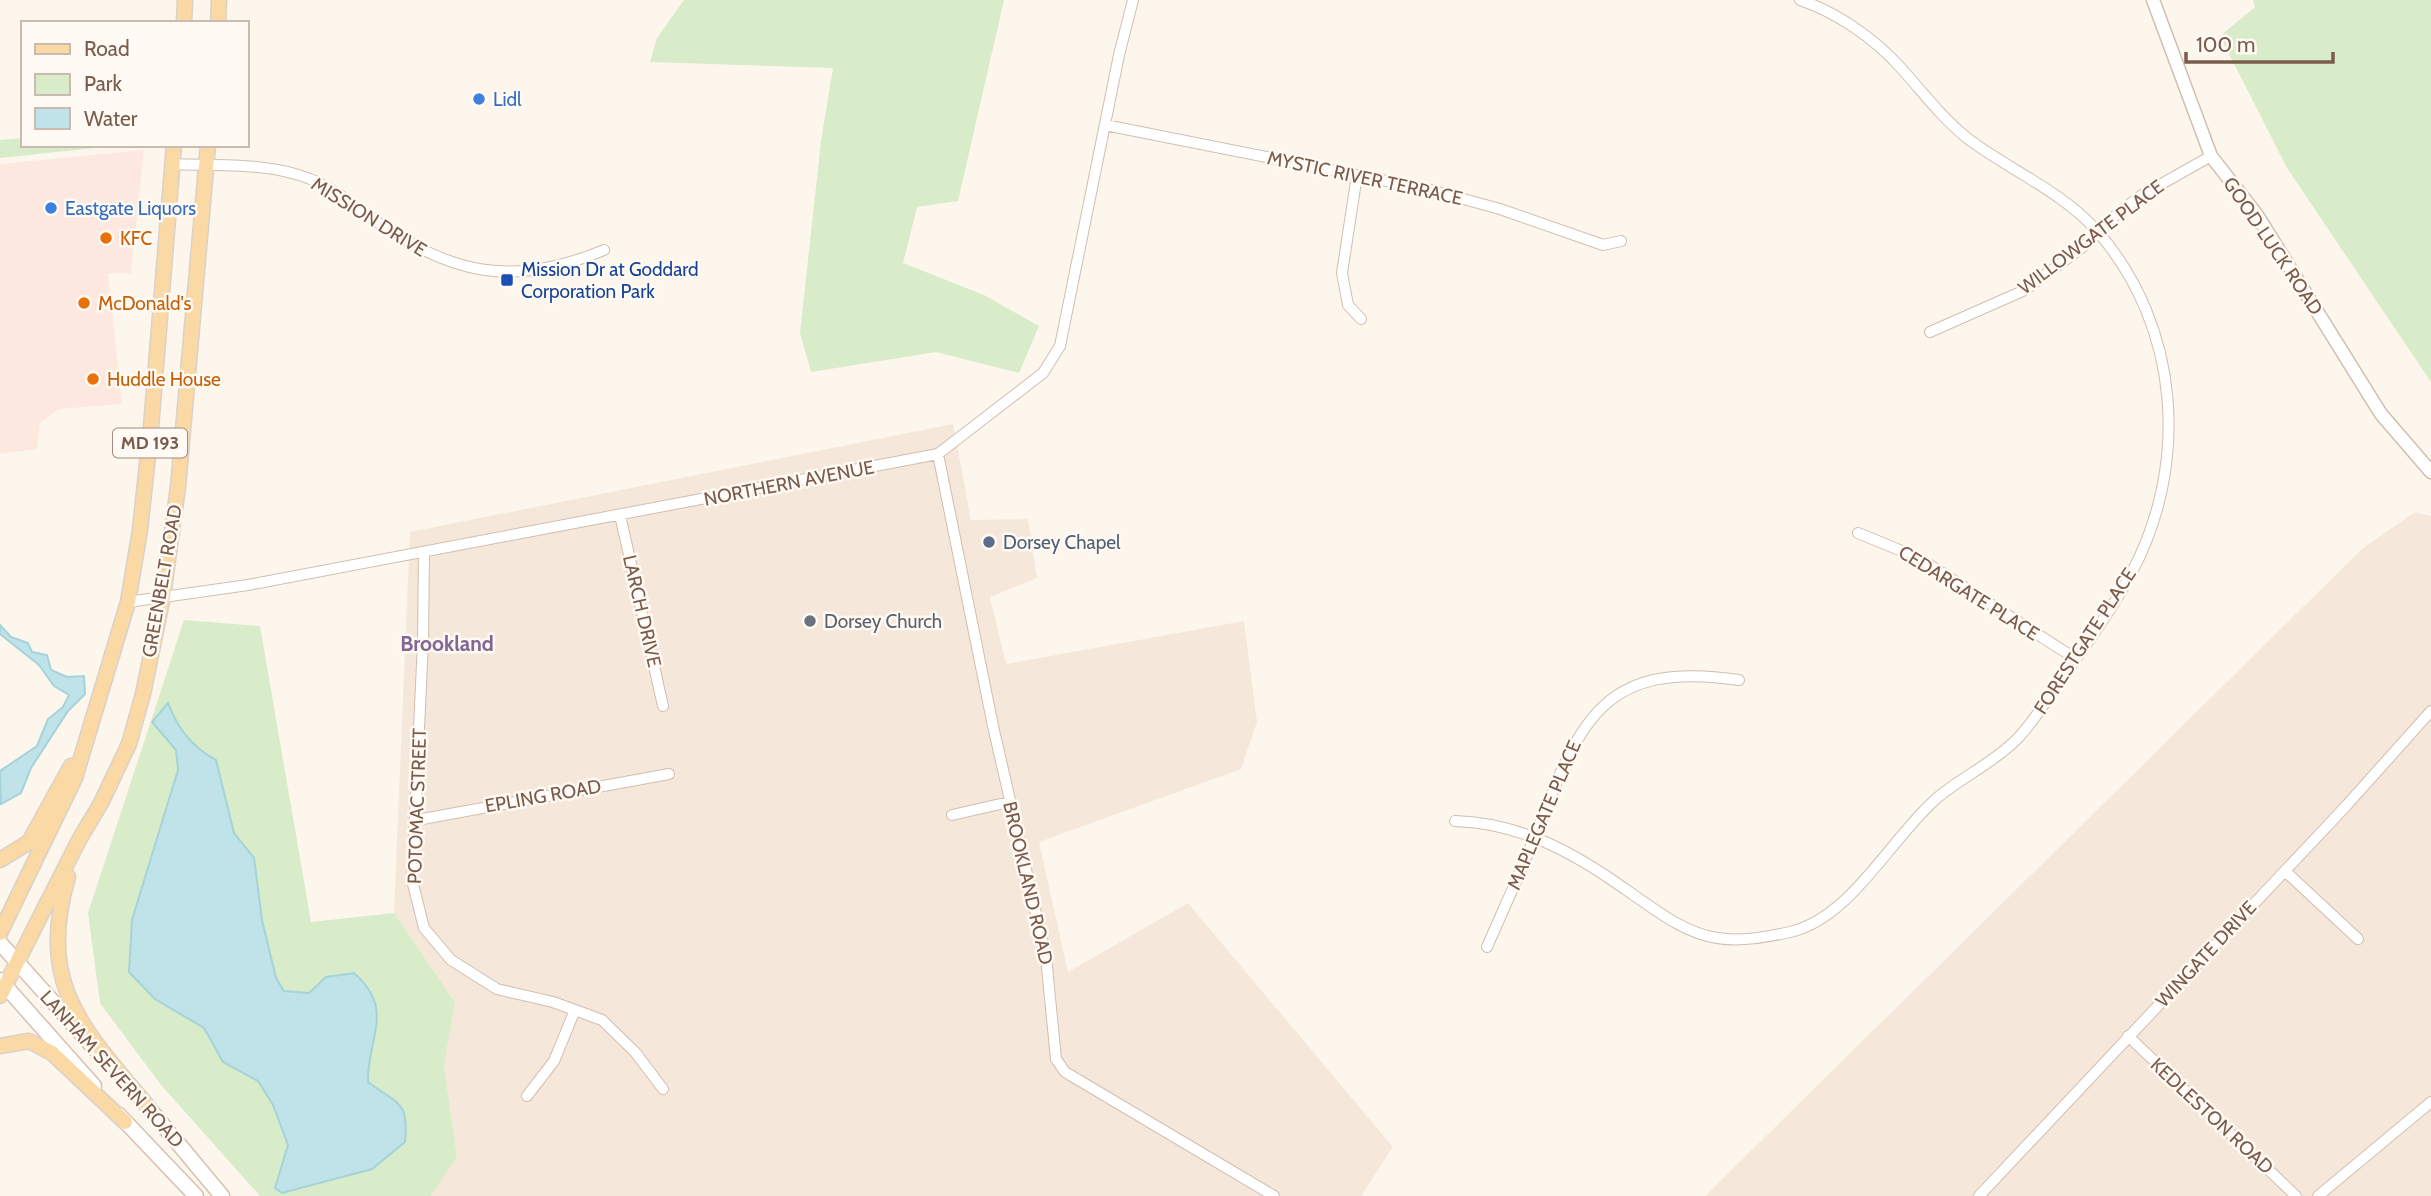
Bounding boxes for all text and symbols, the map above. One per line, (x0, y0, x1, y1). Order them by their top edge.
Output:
legend (21, 21, 248, 147)
scale bar (2186, 21, 2333, 65)
text: 100 m (2196, 32, 2255, 57)
text: Road (84, 36, 130, 61)
text: Park (84, 71, 122, 96)
place label: Lidl (493, 88, 522, 111)
marker: Lidl (471, 91, 487, 107)
text: Water (84, 106, 138, 131)
street label: MYSTIC RIVER TERRACE (1265, 146, 1465, 210)
street label: MISSION DRIVE (307, 172, 431, 262)
street label: GOOD LUCK ROAD (2218, 173, 2328, 319)
street label: WILLOWGATE PLACE (2014, 175, 2168, 299)
place label: Eastgate Liquors (65, 197, 196, 220)
marker: Eastgate Liquors (43, 200, 59, 216)
place label: KFC (120, 227, 153, 250)
marker: KFC (98, 230, 114, 246)
place label: Mission Dr at Goddard Corporation Park (521, 258, 699, 303)
marker: Mission Dr at Goddard Corporation Park (499, 272, 515, 288)
place label: McDonald's (98, 292, 192, 315)
marker: McDonald's (76, 295, 92, 311)
place label: Huddle House (107, 368, 221, 391)
marker: Huddle House (85, 371, 101, 387)
road number: MD 193 (113, 428, 187, 458)
street label: NORTHERN AVENUE (702, 455, 876, 511)
street label: GREENBELT ROAD (137, 503, 187, 659)
place label: Dorsey Chapel (1003, 531, 1121, 554)
marker: Dorsey Chapel (981, 534, 997, 550)
street label: CEDARGATE PLACE (1894, 540, 2044, 646)
street label: LARCH DRIVE (618, 553, 666, 669)
street label: FORESTGATE PLACE (2029, 564, 2141, 718)
place label: Dorsey Church (824, 610, 942, 633)
marker: Dorsey Church (802, 613, 818, 629)
district label: Brookland (400, 631, 494, 656)
street label: POTOMAC STREET (403, 728, 431, 884)
street label: MAPLEGATE PLACE (1502, 737, 1586, 893)
street label: EPLING ROAD (483, 774, 603, 818)
street label: BROOKLAND ROAD (998, 799, 1058, 967)
street label: WINGATE DRIVE (2151, 896, 2261, 1012)
street label: LANHAM SEVERN ROAD (35, 986, 189, 1153)
street label: KEDLESTON ROAD (2146, 1053, 2278, 1179)

